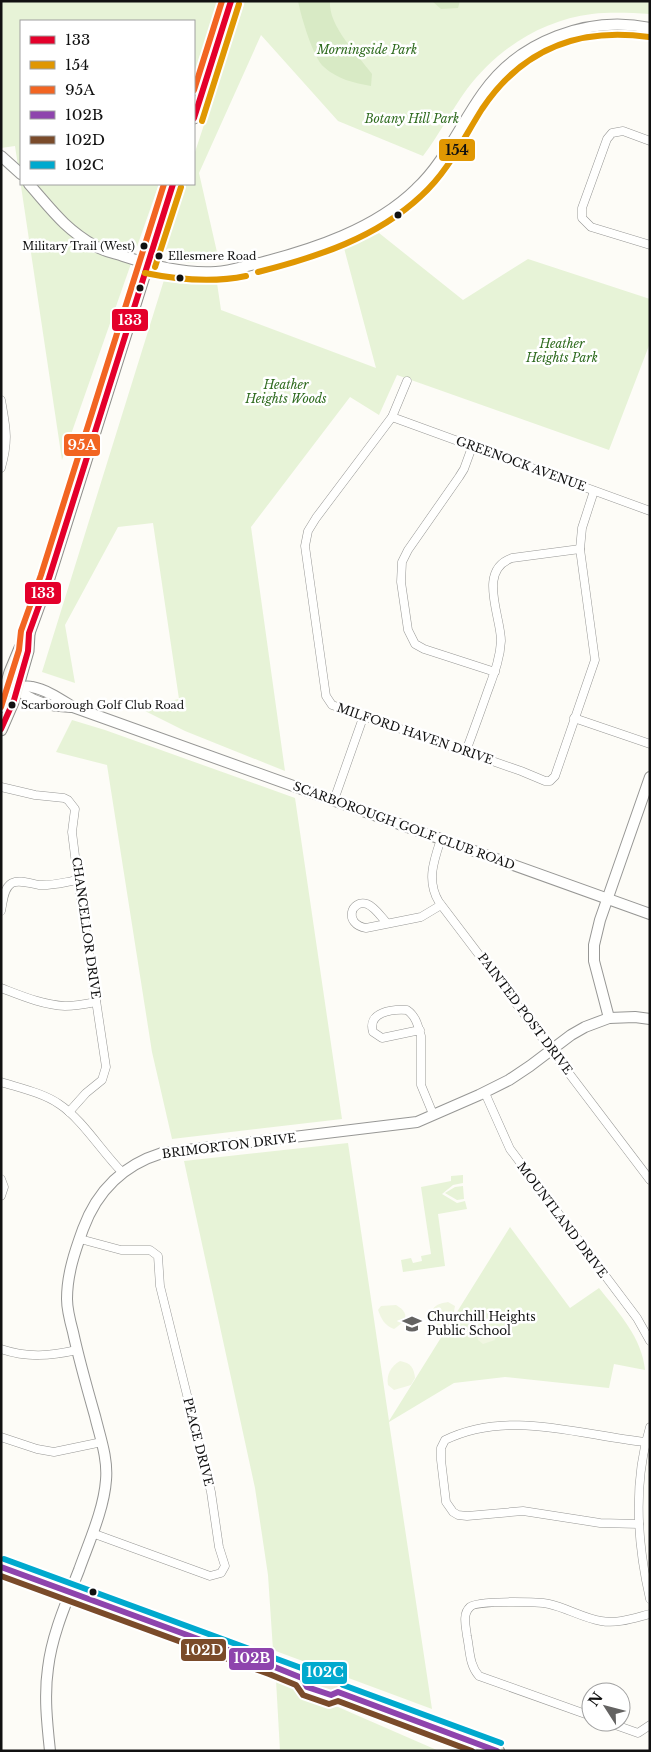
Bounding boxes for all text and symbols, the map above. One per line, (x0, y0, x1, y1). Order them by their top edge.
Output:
legend (20, 20, 195, 185)
text: 133 (65, 30, 90, 49)
park label: Morningside Park (316, 42, 417, 57)
text: 154 (65, 55, 89, 74)
text: 95A (65, 80, 95, 99)
text: 102B (65, 105, 103, 124)
park label: Botany Hill Park (364, 111, 459, 126)
text: 102D (65, 130, 105, 149)
line badge: 154 (438, 138, 476, 162)
text: 154 (445, 141, 469, 159)
text: 102C (65, 155, 104, 174)
unlabelled marker (393, 210, 403, 220)
place label: Military Trail (West) (22, 239, 135, 253)
marker: Military Trail (West) (139, 241, 149, 251)
place label: Ellesmere Road (168, 249, 257, 263)
marker: Ellesmere Road (154, 251, 164, 261)
unlabelled marker (175, 273, 185, 283)
unlabelled marker (135, 283, 145, 293)
line badge: 133 (111, 308, 149, 332)
text: 133 (118, 311, 142, 329)
park label: Heather Heights Park (525, 336, 598, 365)
park label: Heather Heights Woods (244, 377, 327, 406)
line badge: 95A (63, 433, 101, 457)
street label: GREENOCK AVENUE (454, 433, 589, 494)
text: 95A (68, 436, 97, 454)
line badge: 133 (24, 581, 62, 605)
text: 133 (31, 584, 55, 602)
place label: Scarborough Golf Club Road (21, 698, 185, 712)
marker: Scarborough Golf Club Road (7, 700, 17, 710)
street label: MILFORD HAVEN DRIVE (335, 700, 496, 767)
street label: SCARBOROUGH GOLF CLUB ROAD (291, 778, 517, 873)
street label: CHANCELLOR DRIVE (69, 856, 104, 1000)
street label: PAINTED POST DRIVE (475, 950, 576, 1078)
street label: BRIMORTON DRIVE (161, 1130, 297, 1161)
street label: MOUNTLAND DRIVE (514, 1159, 611, 1281)
place label: Churchill Heights Public School (427, 1309, 536, 1338)
school or university icon: Churchill Heights Public School (401, 1313, 423, 1335)
street label: PEACE DRIVE (180, 1396, 217, 1488)
unlabelled marker (88, 1587, 98, 1597)
line badge: 102D (180, 1638, 227, 1662)
text: 102D (185, 1641, 223, 1659)
line badge: 102B (228, 1647, 275, 1671)
text: 102B (234, 1649, 270, 1667)
line badge: 102C (301, 1661, 348, 1685)
text: 102C (306, 1663, 344, 1681)
north arrow (581, 1682, 631, 1732)
text: N (584, 1689, 607, 1710)

